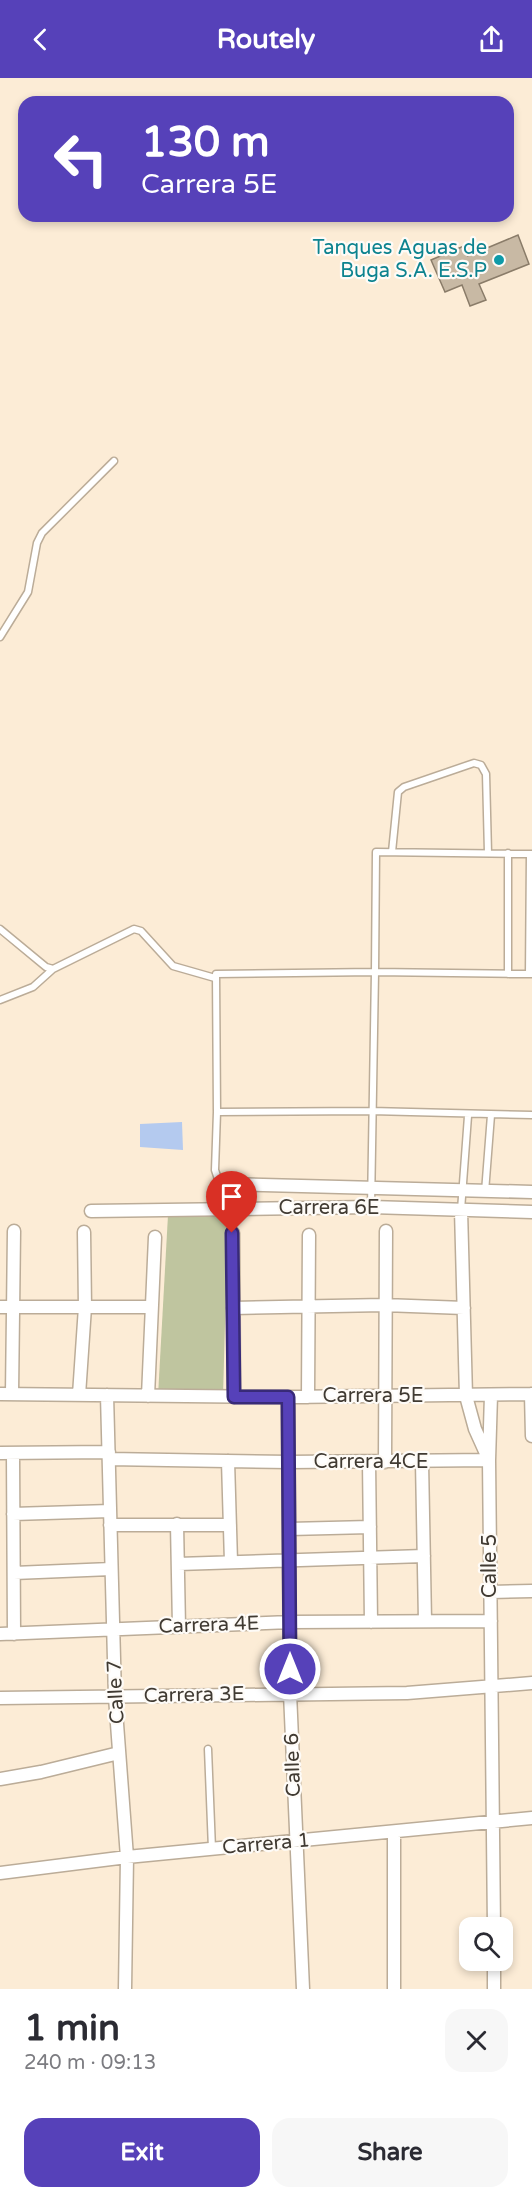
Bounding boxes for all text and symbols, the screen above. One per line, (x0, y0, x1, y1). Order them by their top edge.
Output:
icon: back (24, 23, 57, 56)
text: Routely (217, 23, 315, 56)
icon: share (475, 23, 508, 56)
text: 130 m (141, 117, 270, 168)
icon: left (42, 120, 120, 198)
text: Carrera 5E (141, 168, 277, 201)
place label: Tanques Aguas de Buga S.A. E.S.P (313, 236, 487, 283)
marker: Tanques Aguas de Buga S.A. E.S.P (492, 253, 506, 267)
pin (206, 1171, 257, 1233)
icon: arrive (215, 1180, 248, 1213)
street label: Carrera 6E (279, 1196, 379, 1220)
street label: Carrera 5E (323, 1384, 423, 1408)
street label: Carrera 4CE (314, 1450, 428, 1474)
street label: Calle 5 (478, 1534, 502, 1598)
street label: Carrera 4E (158, 1611, 260, 1639)
position arrow (258, 1637, 322, 1701)
street label: Calle 7 (102, 1659, 130, 1725)
street label: Carrera 3E (143, 1682, 245, 1708)
street label: Calle 6 (280, 1733, 306, 1797)
street label: Carrera 1 (221, 1828, 311, 1860)
map controls (459, 1917, 513, 1971)
button: search (459, 1917, 513, 1971)
text: 1 min (24, 2007, 120, 2050)
button: close (445, 2009, 508, 2072)
text: 240 m · 09:13 (24, 2051, 156, 2075)
button: Exit (24, 2118, 260, 2187)
button: Share (272, 2118, 508, 2187)

